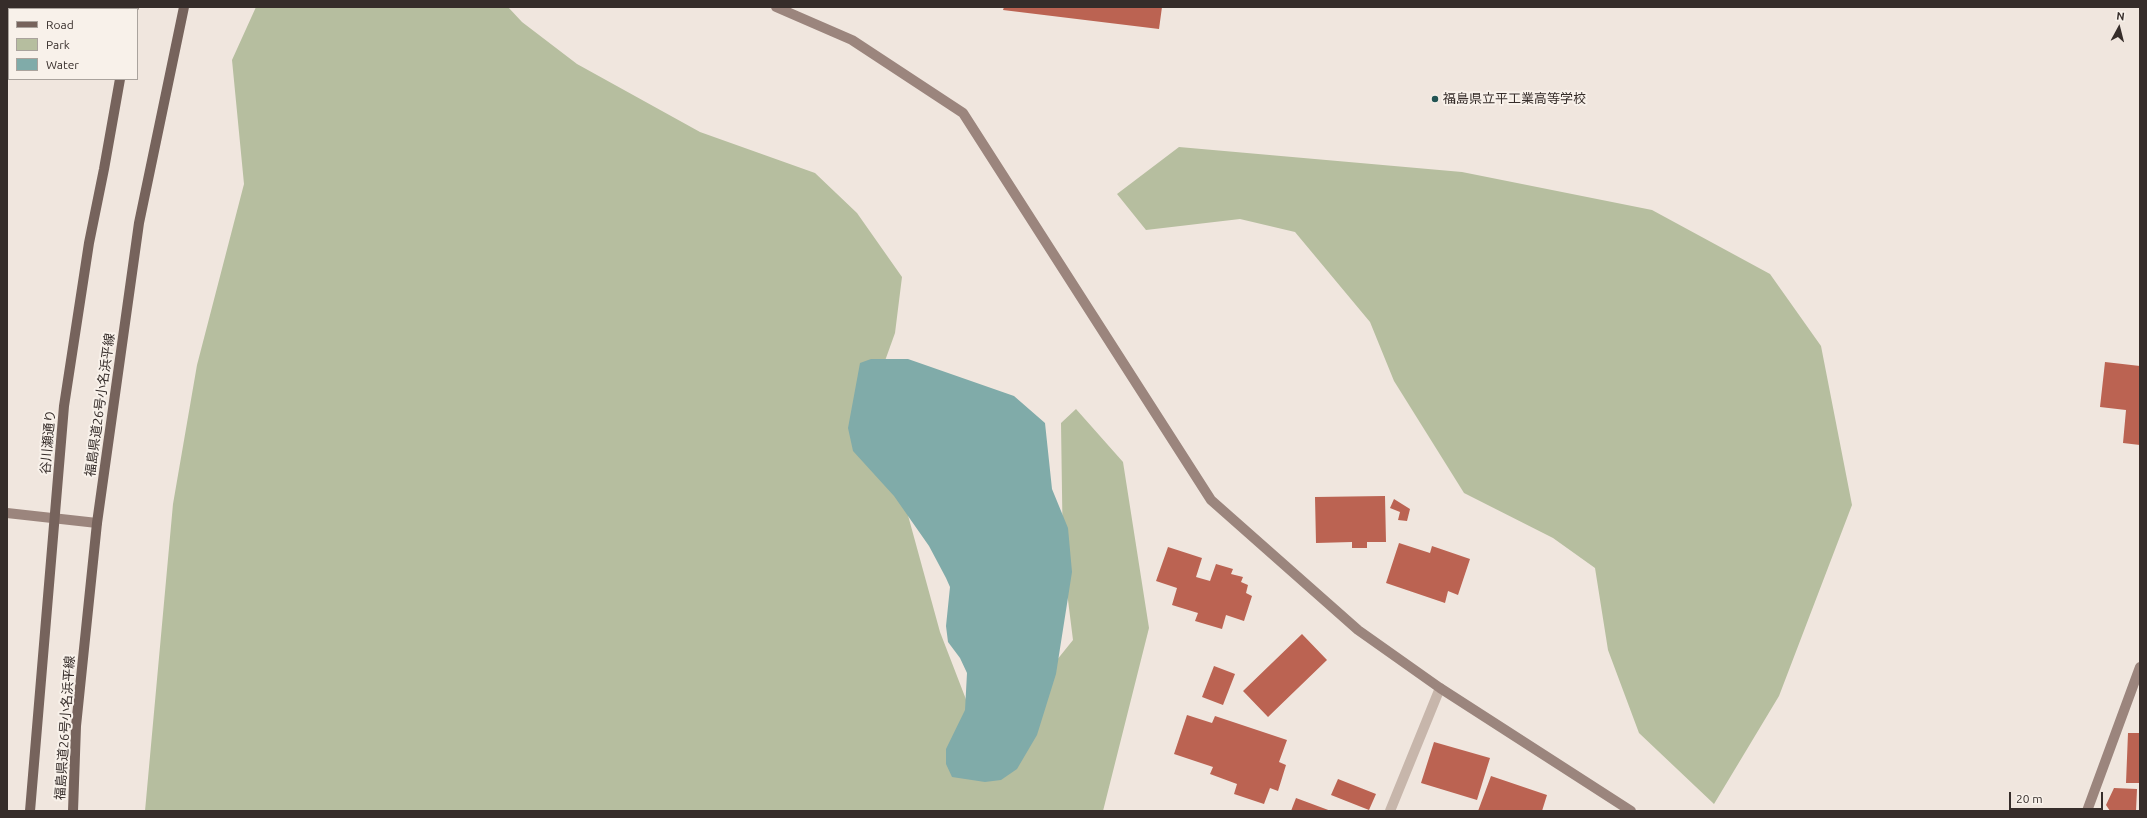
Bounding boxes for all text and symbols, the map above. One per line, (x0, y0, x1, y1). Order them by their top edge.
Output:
legend (8, 8, 138, 80)
north arrow (2099, 8, 2139, 48)
text: N (2116, 10, 2125, 23)
text: Road (46, 18, 74, 31)
text: Park (46, 38, 70, 51)
text: Water (46, 58, 79, 71)
place label: 福島県立平工業高等学校 (1443, 91, 1586, 107)
marker: 福島県立平工業高等学校 (1430, 94, 1440, 104)
street label: 福島県道26号小名浜平線 (82, 332, 118, 478)
street label: 谷川瀬通り (37, 409, 59, 475)
street label: 福島県道26号小名浜平線 (52, 655, 78, 801)
scale bar (2011, 784, 2105, 810)
text: 20 m (2016, 792, 2043, 805)

